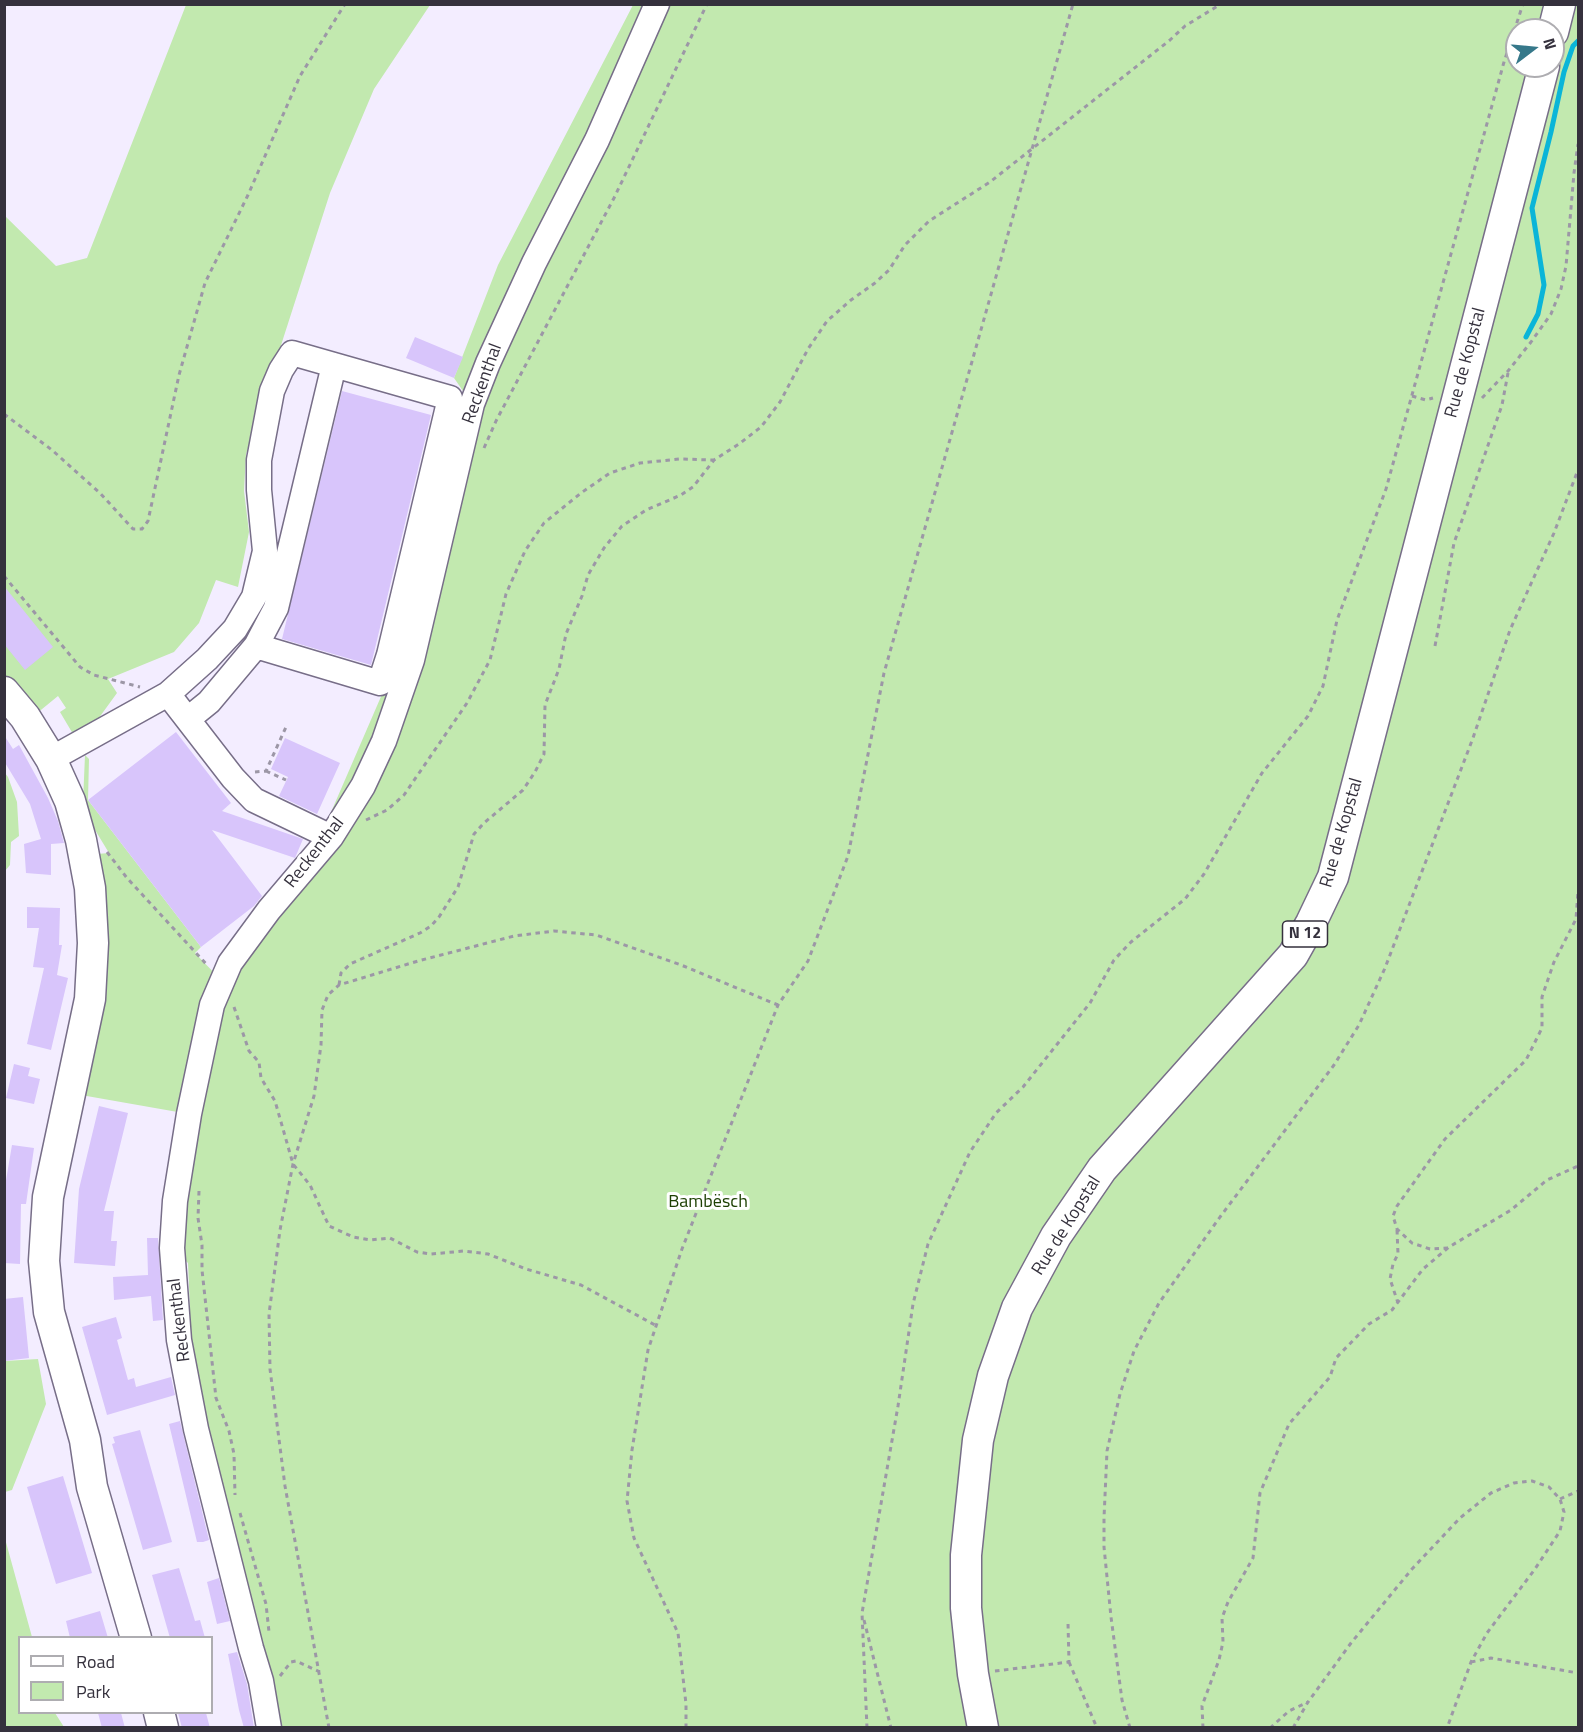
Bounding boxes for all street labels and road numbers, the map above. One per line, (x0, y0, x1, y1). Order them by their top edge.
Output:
street label: Rue de Kopstal (1441, 306, 1491, 420)
street label: Reckenthal (458, 341, 508, 427)
street label: Rue de Kopstal (1316, 776, 1368, 890)
street label: Reckenthal (281, 813, 349, 893)
road number: N 12 (1282, 921, 1328, 947)
street label: Rue de Kopstal (1028, 1172, 1106, 1280)
street label: Reckenthal (164, 1277, 196, 1363)

